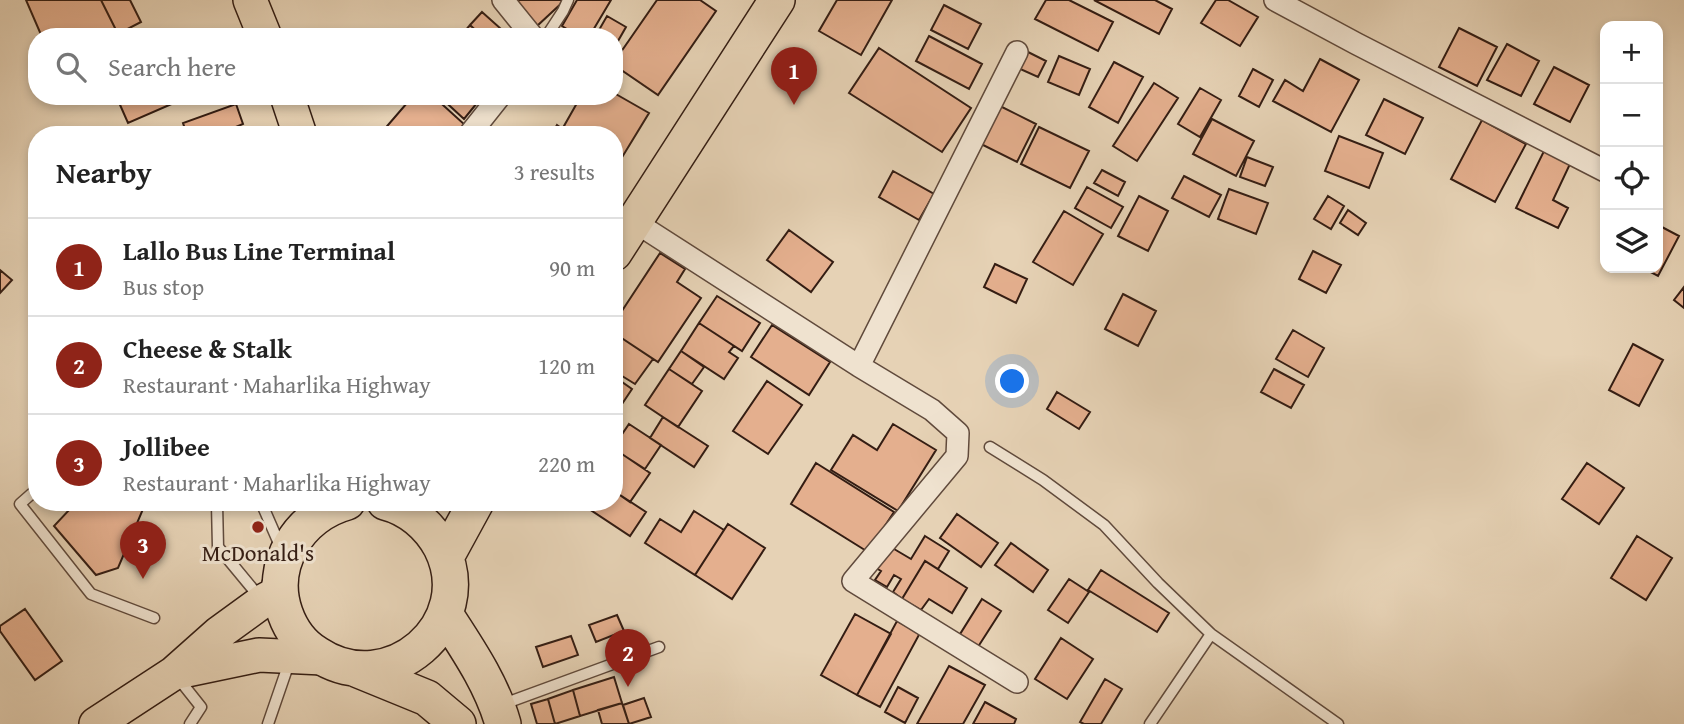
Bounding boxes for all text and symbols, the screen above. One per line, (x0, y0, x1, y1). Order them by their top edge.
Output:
map controls (1600, 21, 1663, 273)
button: + (1600, 21, 1663, 84)
search box (28, 28, 623, 105)
text: Search here (108, 47, 236, 86)
pin: 1 (771, 47, 817, 105)
icon: search (52, 48, 90, 86)
button: − (1600, 84, 1663, 147)
button: locate (1600, 147, 1663, 210)
text: Nearby (56, 150, 152, 194)
text: 3 results (514, 155, 595, 188)
button: layers (1600, 210, 1663, 273)
text: Lallo Bus Line Terminal (123, 231, 395, 270)
text: 1 (73, 251, 85, 284)
text: 90 m (549, 251, 595, 284)
text: Bus stop (123, 270, 204, 303)
text: Cheese & Stalk (123, 329, 292, 368)
text: 2 (73, 349, 85, 382)
text: 120 m (538, 349, 595, 382)
your location (995, 364, 1029, 398)
text: Restaurant · Maharlika Highway (123, 368, 431, 401)
text: Jollibee (123, 427, 210, 466)
text: 3 (73, 447, 85, 480)
text: 220 m (538, 447, 595, 480)
text: Restaurant · Maharlika Highway (123, 466, 431, 499)
marker: McDonald's (250, 519, 266, 535)
pin: 3 (120, 521, 166, 579)
place label: McDonald's (202, 536, 314, 569)
pin: 2 (605, 629, 651, 687)

